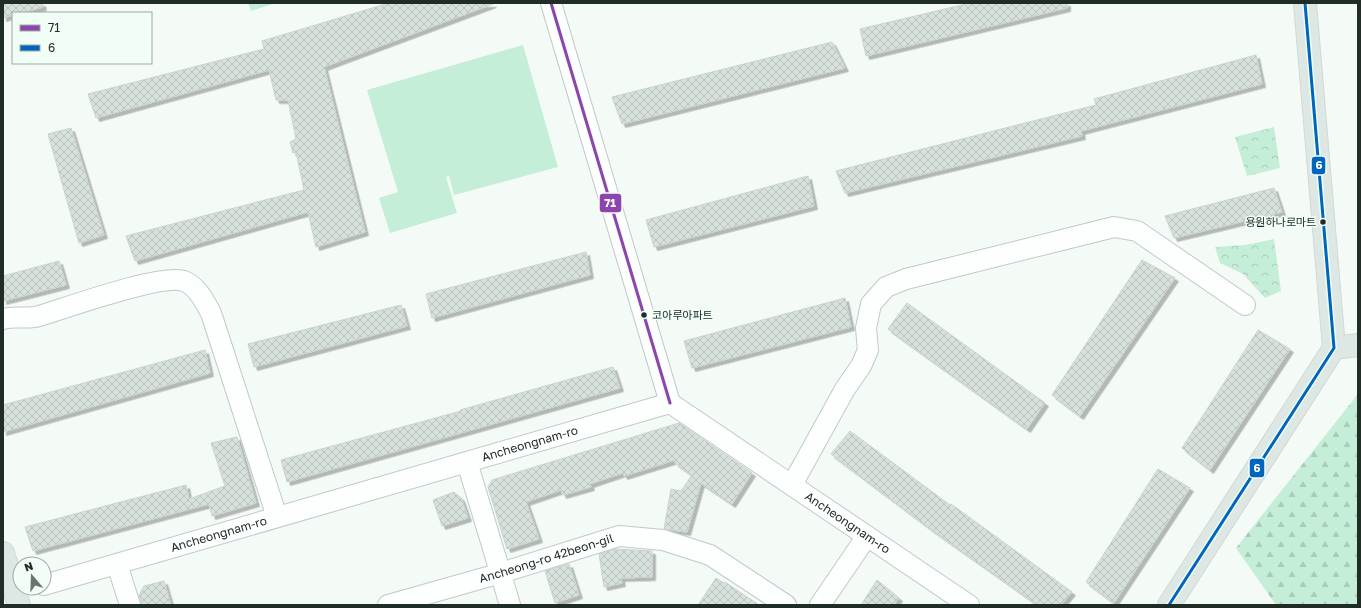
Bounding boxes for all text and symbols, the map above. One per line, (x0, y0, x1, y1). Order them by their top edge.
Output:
legend (12, 12, 152, 64)
text: 71 (48, 20, 60, 35)
text: 6 (48, 40, 55, 55)
line badge: 6 (1311, 156, 1326, 175)
text: 6 (1316, 158, 1323, 171)
line badge: 71 (599, 193, 622, 213)
text: 71 (604, 196, 616, 209)
place label: 용원하나로마트 (1245, 215, 1316, 228)
marker: 용원하나로마트 (1318, 217, 1328, 227)
place label: 코아루아파트 (652, 308, 713, 321)
marker: 코아루아파트 (639, 310, 649, 320)
street label: Ancheongnam-ro (480, 422, 580, 464)
line badge: 6 (1249, 458, 1265, 478)
text: 6 (1254, 461, 1261, 474)
street label: Ancheongnam-ro (802, 488, 893, 556)
street label: Ancheongnam-ro (169, 513, 268, 555)
street label: Ancheong-ro 42beon-gil (477, 530, 615, 586)
north arrow (12, 556, 52, 596)
text: N (23, 559, 35, 574)

